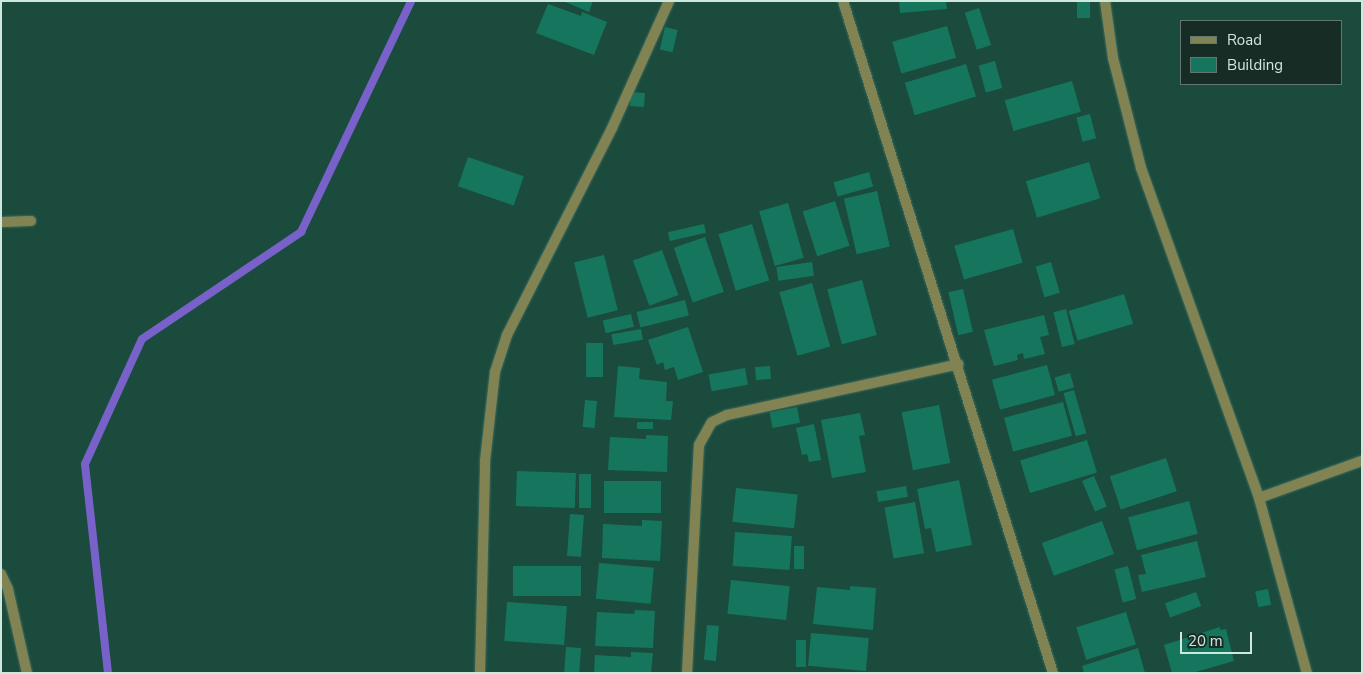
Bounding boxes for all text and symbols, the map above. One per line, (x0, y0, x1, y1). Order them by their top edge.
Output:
legend (1180, 20, 1343, 85)
text: Road (1227, 30, 1262, 50)
text: Building (1227, 55, 1283, 75)
scale bar (1183, 622, 1256, 654)
text: 20 m (1188, 631, 1223, 651)

